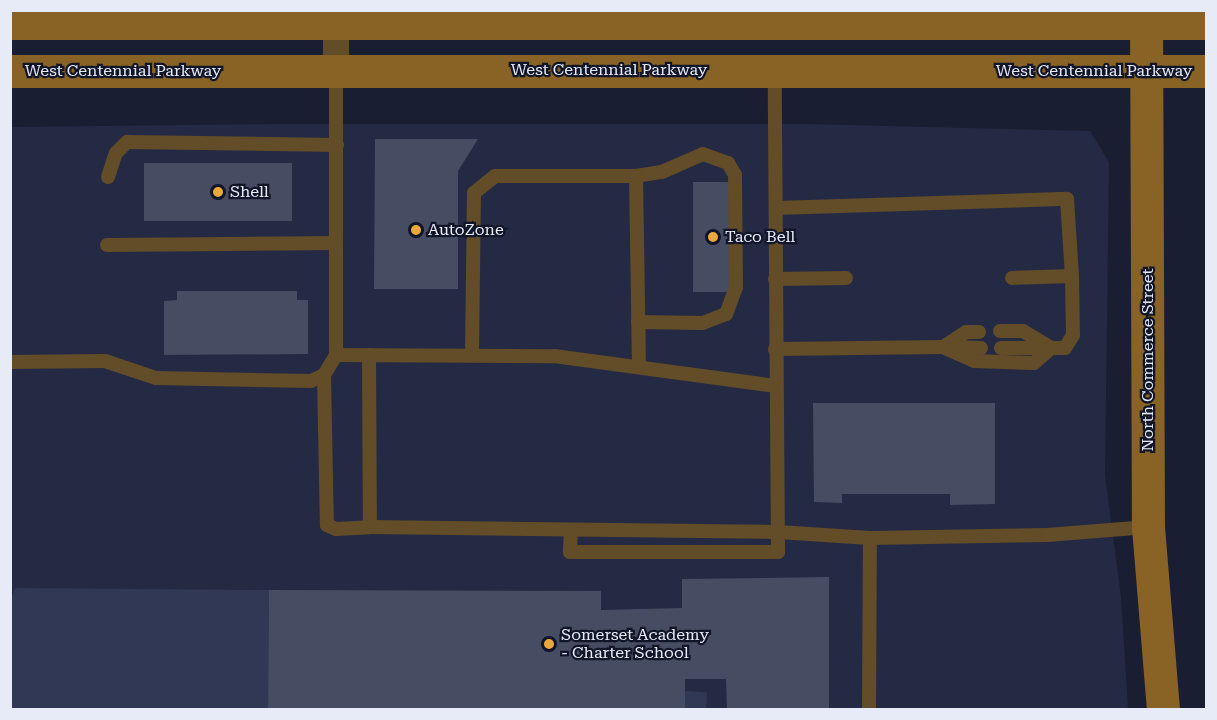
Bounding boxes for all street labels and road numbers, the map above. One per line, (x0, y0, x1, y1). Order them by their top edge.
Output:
street label: West Centennial Parkway (511, 60, 707, 80)
street label: West Centennial Parkway (25, 61, 221, 81)
street label: West Centennial Parkway (996, 61, 1192, 81)
street label: North Commerce Street (1138, 268, 1158, 452)

